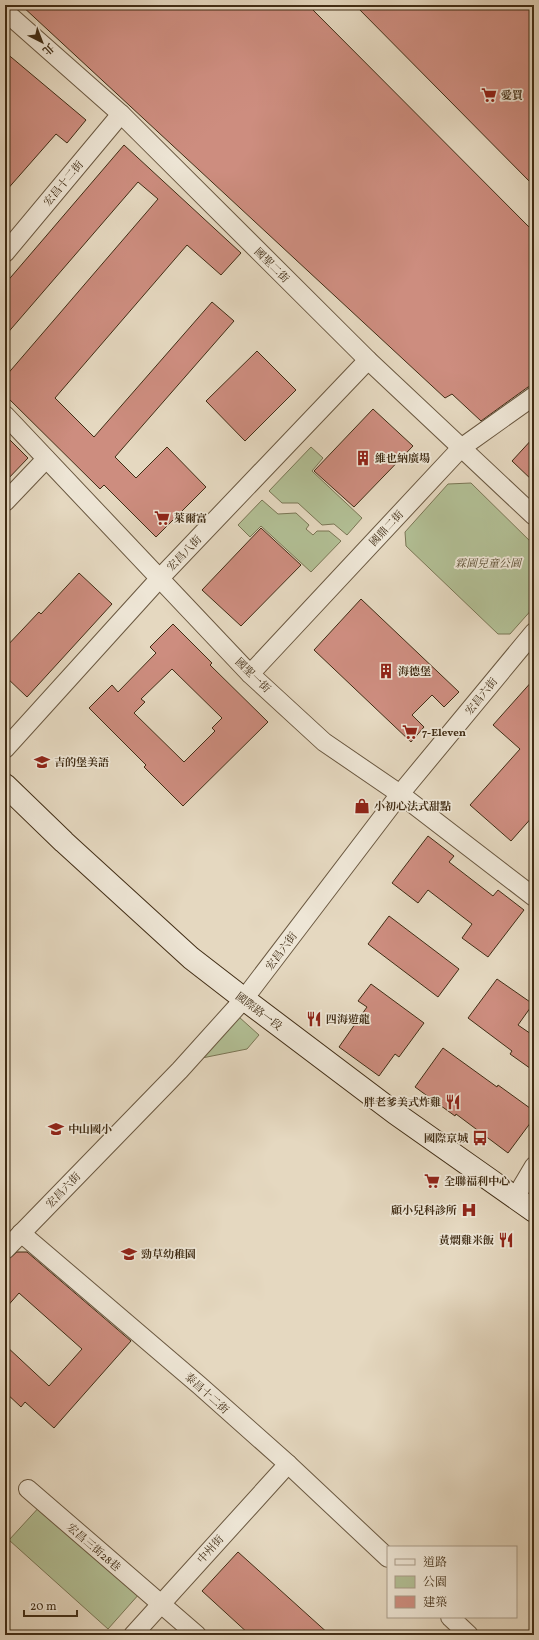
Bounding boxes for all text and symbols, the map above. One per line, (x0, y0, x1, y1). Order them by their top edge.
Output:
north arrow (22, 22, 62, 62)
text: 北 (39, 39, 57, 58)
supermarket icon: 愛買 (480, 86, 498, 104)
place label: 愛買 (501, 89, 523, 104)
street label: 宏昌十二街 (41, 158, 88, 210)
street label: 國聖二街 (250, 245, 292, 287)
building icon: 維也納廣場 (354, 449, 372, 467)
place label: 維也納廣場 (375, 452, 430, 467)
street label: 國鼎二街 (367, 508, 408, 550)
supermarket icon: 萊爾富 (153, 509, 171, 527)
place label: 萊爾富 (174, 512, 207, 527)
street label: 宏昌八街 (164, 533, 206, 575)
park label: 霖園兒童公園 (455, 557, 523, 572)
street label: 國聖一街 (231, 655, 273, 697)
building icon: 海德堡 (377, 662, 395, 680)
place label: 海德堡 (398, 665, 431, 680)
street label: 宏昌六街 (462, 675, 502, 719)
supermarket icon: 7-Eleven (401, 723, 419, 741)
place label: 7-Eleven (422, 726, 466, 741)
school or university icon: 吉的堡美語 (33, 753, 51, 771)
place label: 吉的堡美語 (54, 756, 109, 771)
shop icon: 小初心法式甜點 (353, 797, 371, 815)
place label: 小初心法式甜點 (374, 800, 451, 815)
street label: 宏昌六街 (263, 930, 301, 974)
street label: 國際路一段 (232, 990, 285, 1035)
restaurant icon: 四海遊龍 (305, 1010, 323, 1028)
place label: 四海遊龍 (326, 1013, 370, 1028)
restaurant icon: 胖老爹美式炸雞 (444, 1093, 462, 1111)
place label: 胖老爹美式炸雞 (364, 1096, 441, 1111)
school or university icon: 中山國小 (47, 1120, 65, 1138)
place label: 中山國小 (68, 1123, 112, 1138)
bus stop icon: 國際京城 (471, 1129, 489, 1147)
place label: 國際京城 (424, 1132, 469, 1147)
street label: 宏昌六街 (43, 1170, 85, 1212)
supermarket icon: 全聯福利中心 (423, 1172, 441, 1190)
place label: 全聯福利中心 (444, 1175, 510, 1190)
hospital icon: 顧小兒科診所 (460, 1201, 478, 1219)
place label: 顧小兒科診所 (391, 1204, 457, 1219)
restaurant icon: 黃燜雞米飯 (497, 1231, 515, 1249)
place label: 黃燜雞米飯 (439, 1234, 494, 1249)
school or university icon: 勁草幼稚園 (120, 1245, 138, 1263)
place label: 勁草幼稚園 (141, 1248, 196, 1263)
street label: 泰昌十二街 (181, 1370, 231, 1418)
street label: 宏昌三街28巷 (63, 1521, 123, 1576)
street label: 中州街 (195, 1533, 228, 1567)
legend (387, 1546, 517, 1618)
text: 道路 (423, 1555, 447, 1571)
text: 公園 (423, 1575, 447, 1591)
scale bar (24, 1592, 77, 1618)
text: 建築 (423, 1595, 447, 1611)
text: 20 m (30, 1599, 57, 1615)

